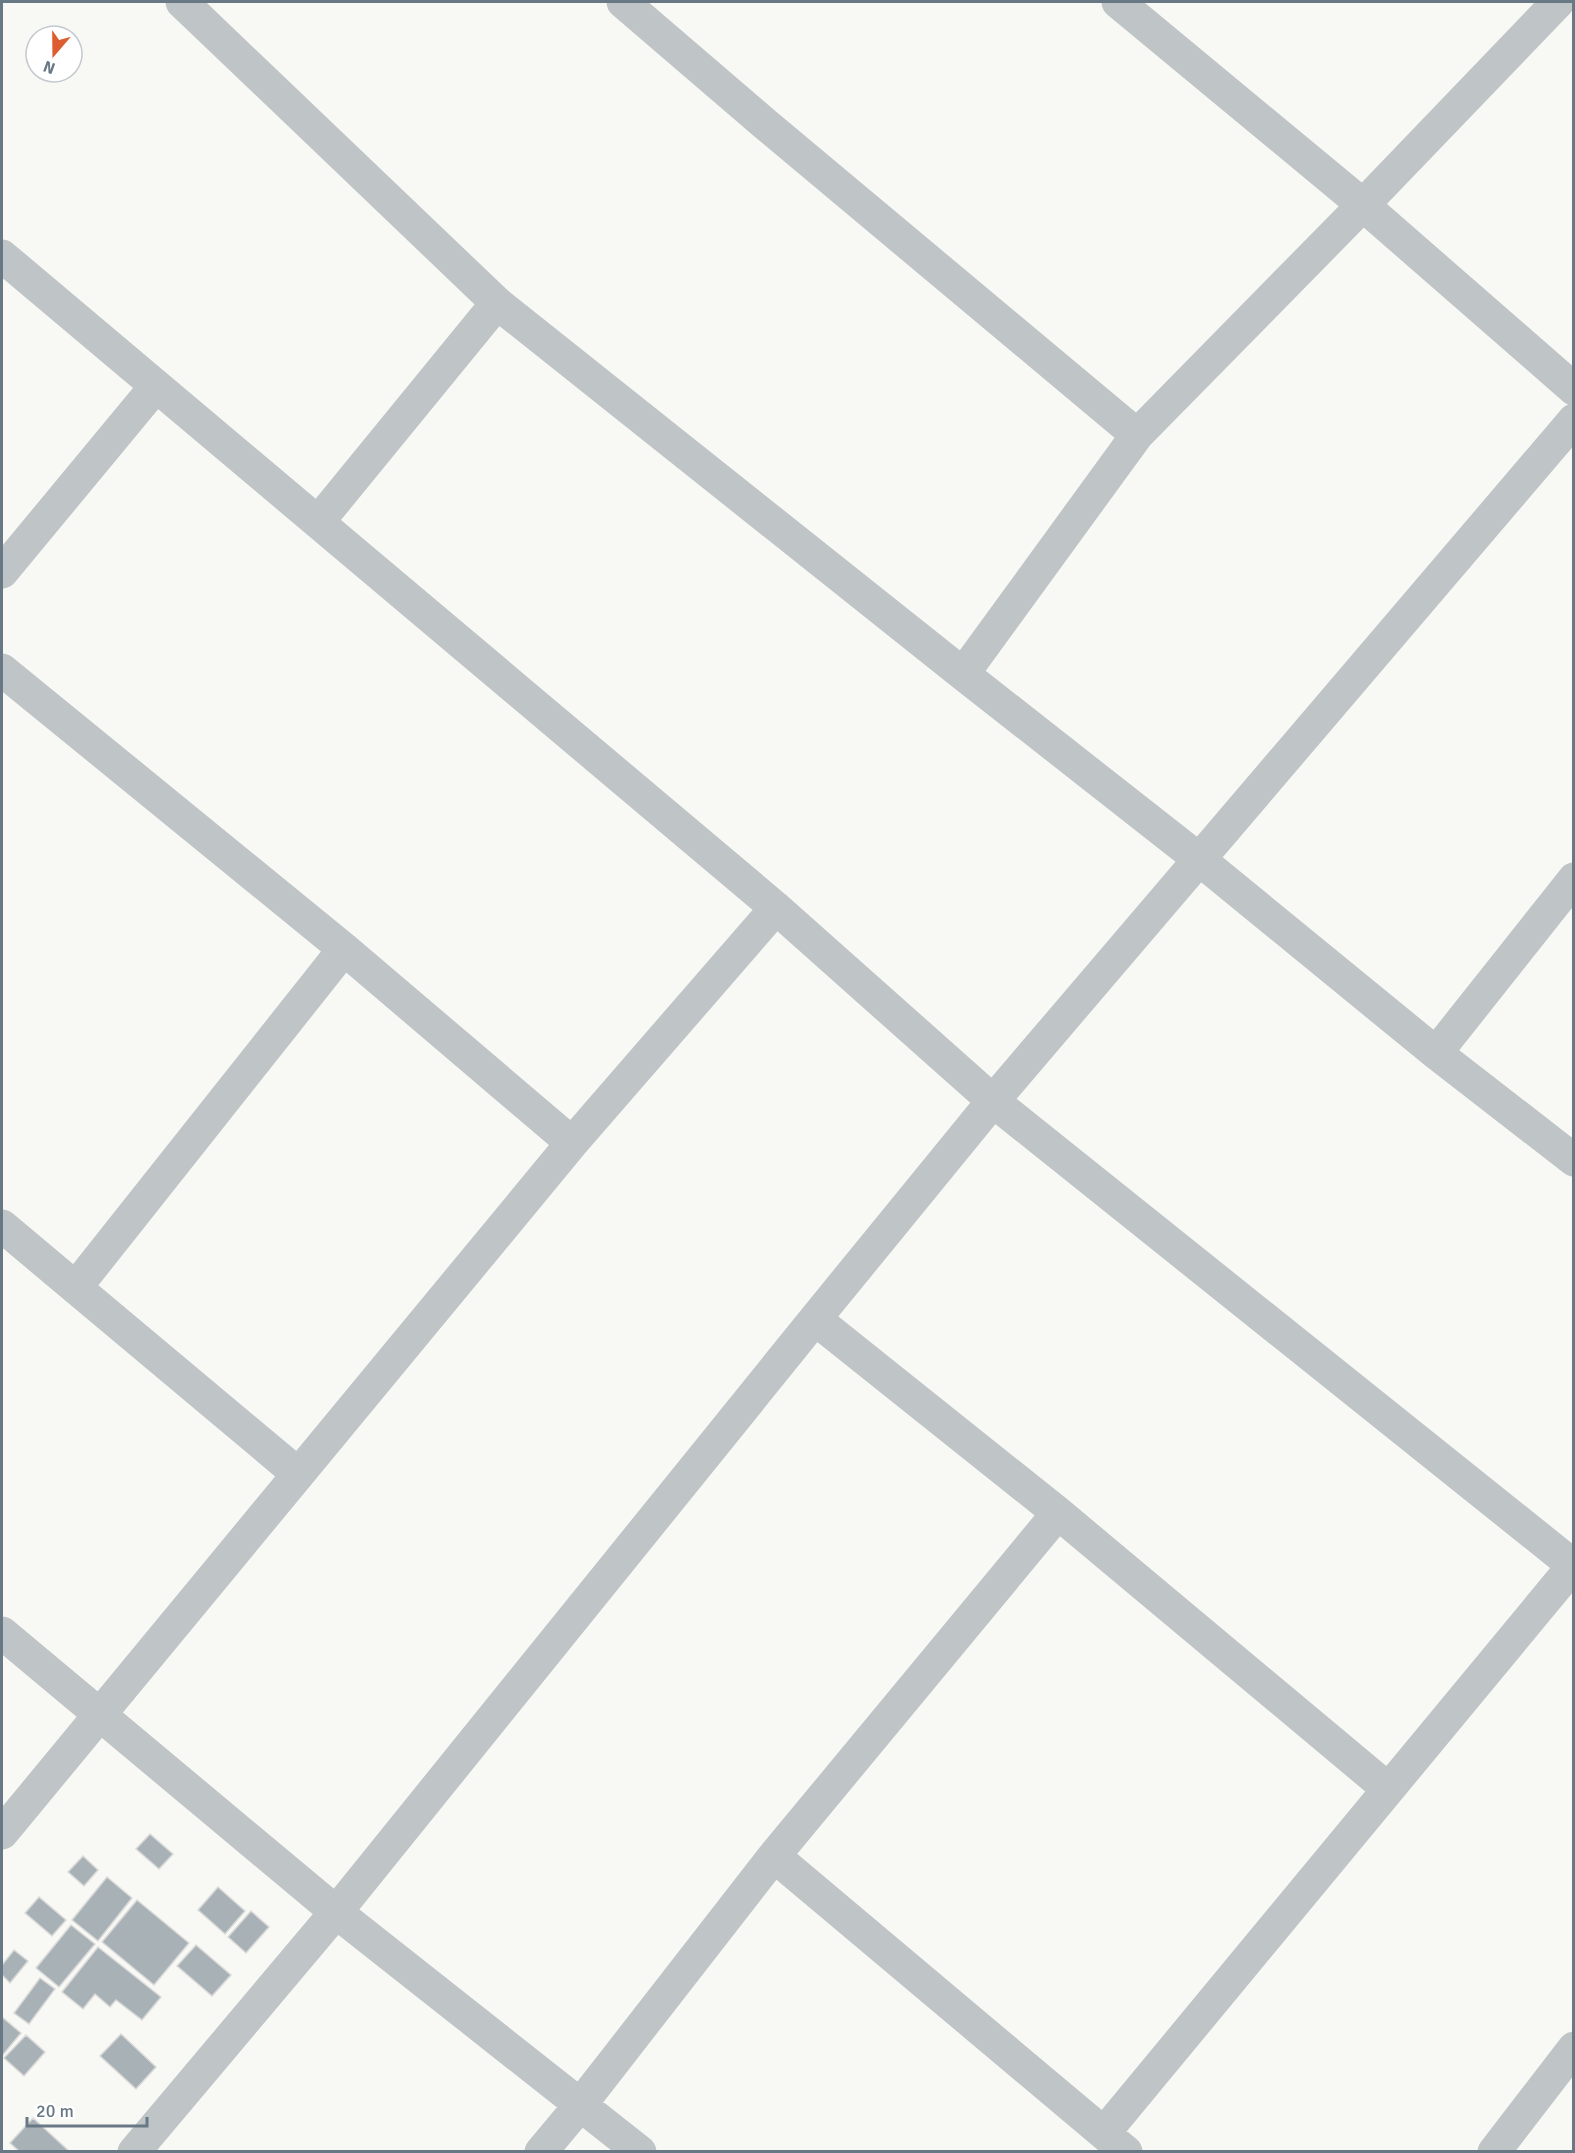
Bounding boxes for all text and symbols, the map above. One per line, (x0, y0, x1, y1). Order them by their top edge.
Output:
north arrow (24, 24, 84, 84)
text: N (41, 56, 58, 78)
scale bar (27, 2090, 147, 2128)
text: 20 m (36, 2100, 74, 2122)

